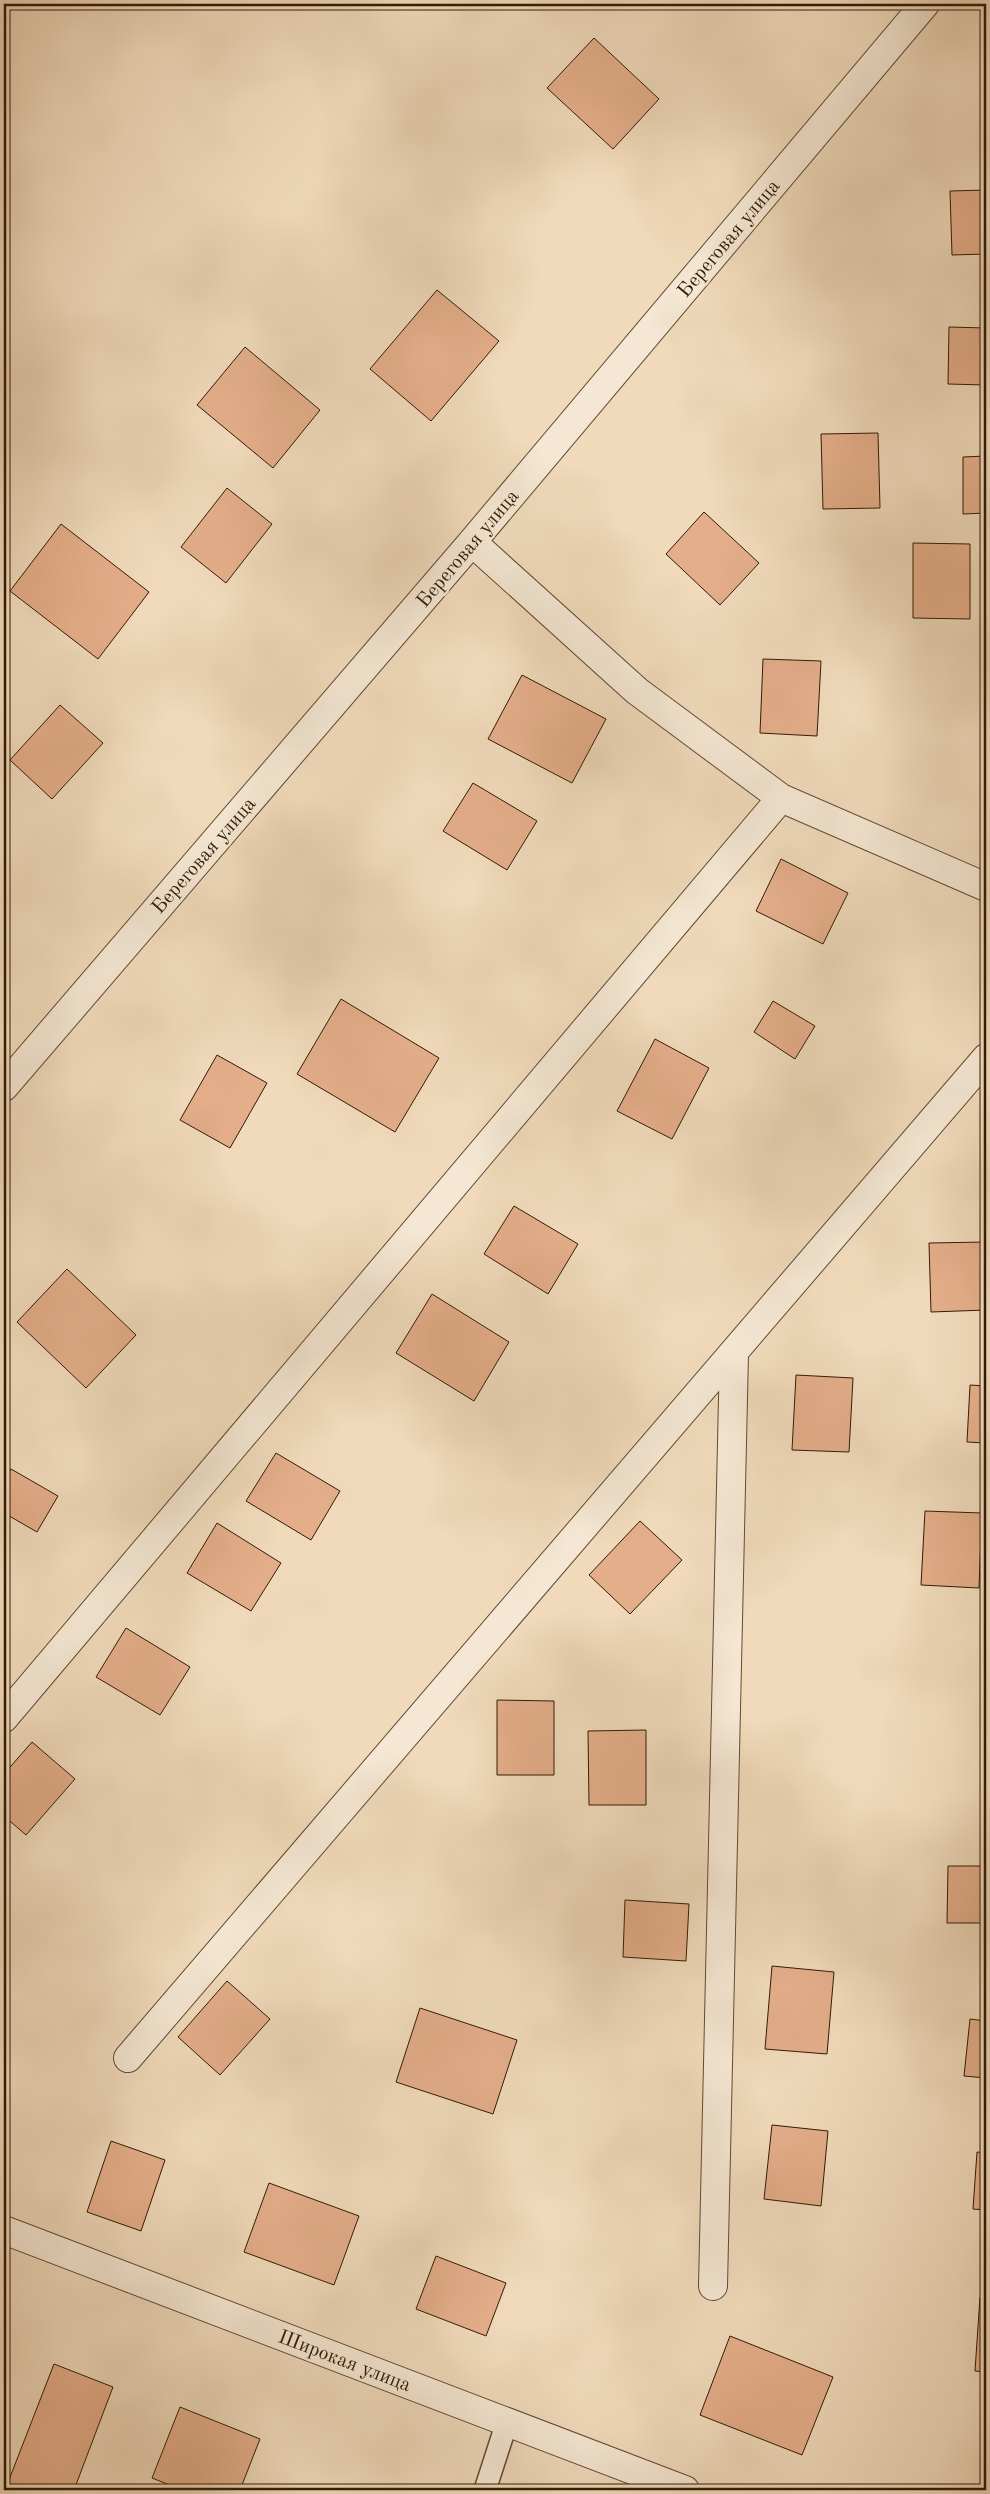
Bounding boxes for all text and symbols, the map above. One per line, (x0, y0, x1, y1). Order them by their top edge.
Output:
street label: Береговая улица (675, 176, 785, 302)
street label: Береговая улица (414, 486, 524, 612)
street label: Береговая улица (149, 794, 260, 918)
street label: Широкая улица (275, 2327, 413, 2396)

